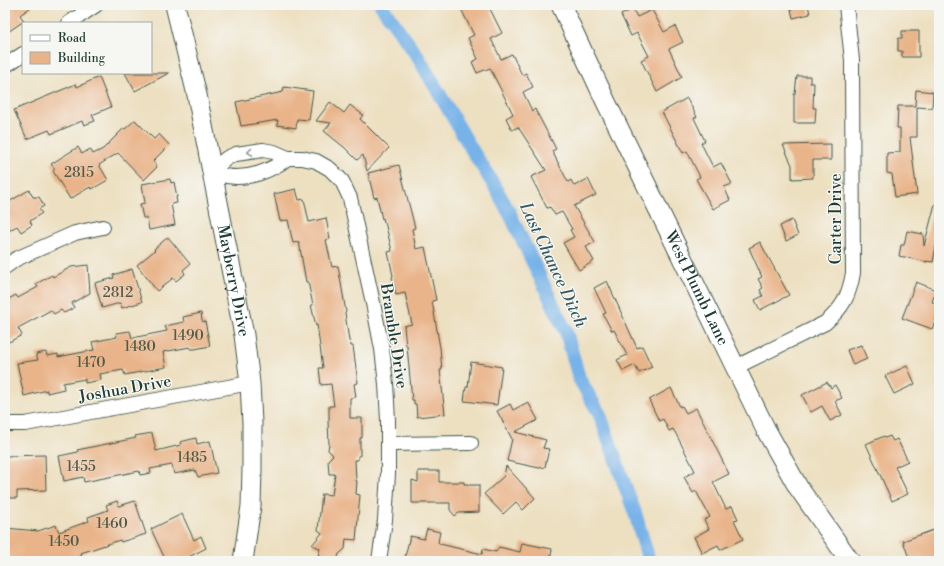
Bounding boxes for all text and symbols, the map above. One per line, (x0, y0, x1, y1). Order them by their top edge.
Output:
legend (22, 22, 152, 74)
text: Road (58, 31, 86, 46)
text: Building (57, 51, 106, 66)
one-way arrow (247, 147, 253, 156)
house number: 2815 (64, 164, 94, 182)
street label: Carter Drive (826, 173, 846, 265)
water label: Last Chance Ditch (514, 198, 592, 332)
street label: Mayberry Drive (213, 223, 254, 339)
street label: West Plumb Lane (660, 227, 733, 349)
street label: Bramble Drive (376, 281, 412, 390)
house number: 2812 (103, 284, 133, 302)
house number: 1490 (172, 327, 204, 345)
house number: 1480 (124, 338, 156, 356)
house number: 1470 (76, 354, 106, 372)
street label: Joshua Drive (76, 371, 173, 407)
house number: 1485 (177, 449, 207, 467)
house number: 1455 (66, 458, 96, 476)
house number: 1460 (96, 515, 128, 533)
house number: 1450 (49, 533, 79, 551)

